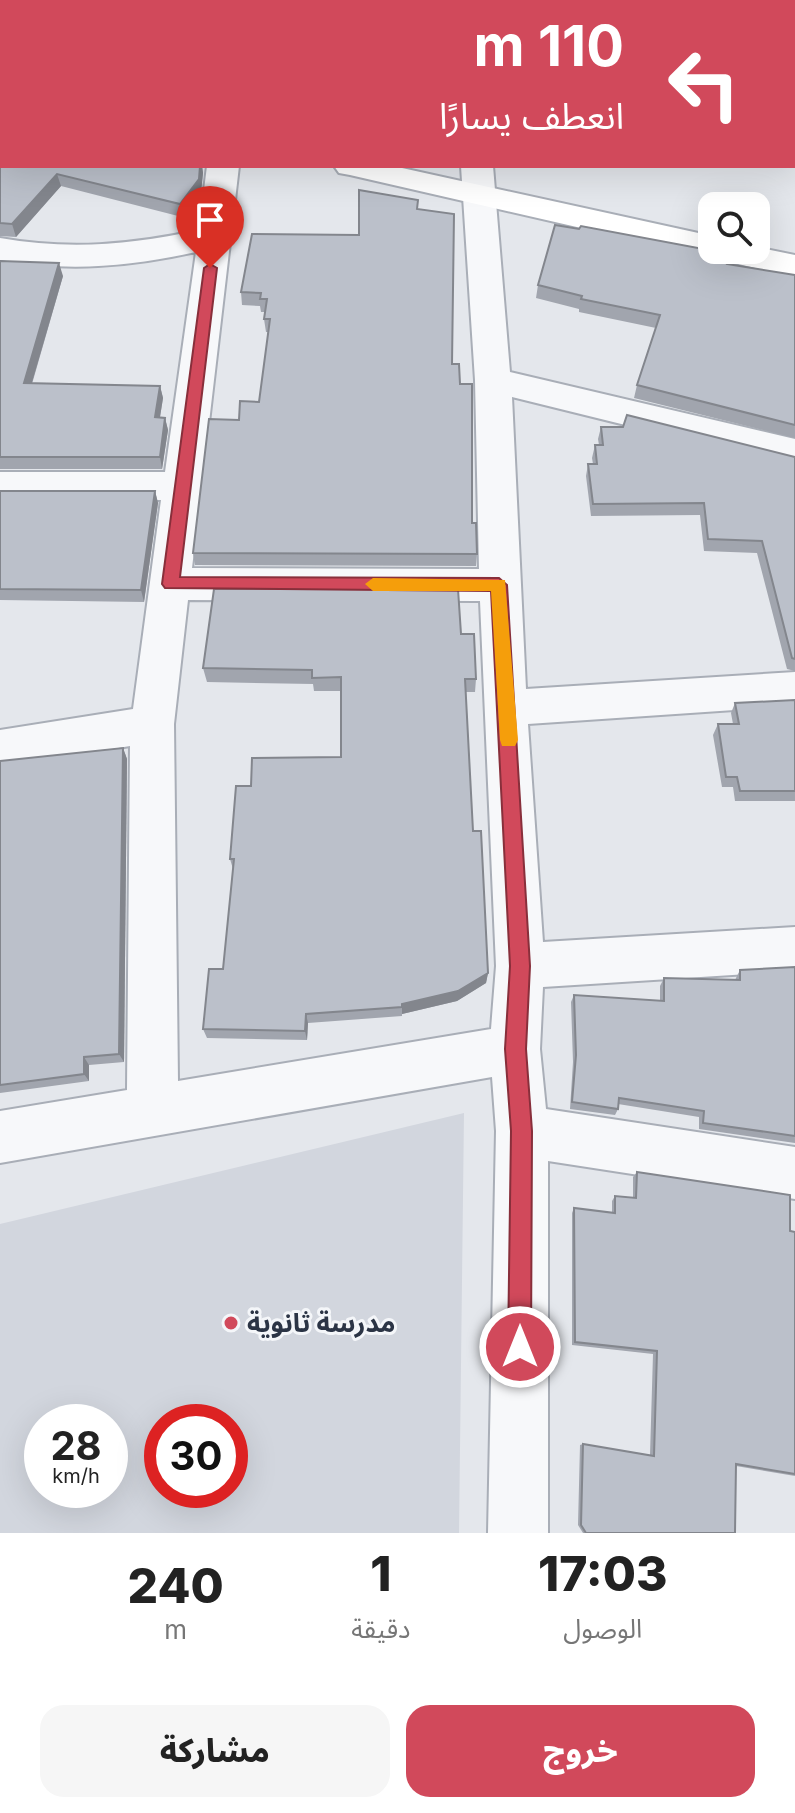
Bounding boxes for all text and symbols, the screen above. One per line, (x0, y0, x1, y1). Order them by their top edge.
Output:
text: 110 m (474, 12, 624, 80)
icon: left (652, 32, 756, 136)
text: انعطف يسارًا (439, 94, 624, 138)
pin (176, 186, 244, 268)
map controls (698, 192, 770, 264)
button: search (698, 192, 770, 264)
icon: arrive (188, 198, 232, 242)
position arrow (478, 1305, 562, 1389)
place label: مدرسة ثانوية (247, 1307, 395, 1338)
marker: مدرسة ثانوية (222, 1314, 240, 1332)
speed limit sign: 30 (144, 1404, 248, 1508)
text: 28 (50, 1421, 102, 1470)
text: km/h (52, 1464, 100, 1488)
text: 1 (370, 1544, 391, 1603)
text: 17:03 (538, 1544, 667, 1603)
text: 240 (128, 1556, 224, 1615)
text: دقيقة (351, 1613, 410, 1644)
text: الوصول (563, 1613, 642, 1644)
text: m (164, 1614, 187, 1645)
button: مشاركة (40, 1705, 390, 1797)
button: خروج (406, 1705, 755, 1797)

